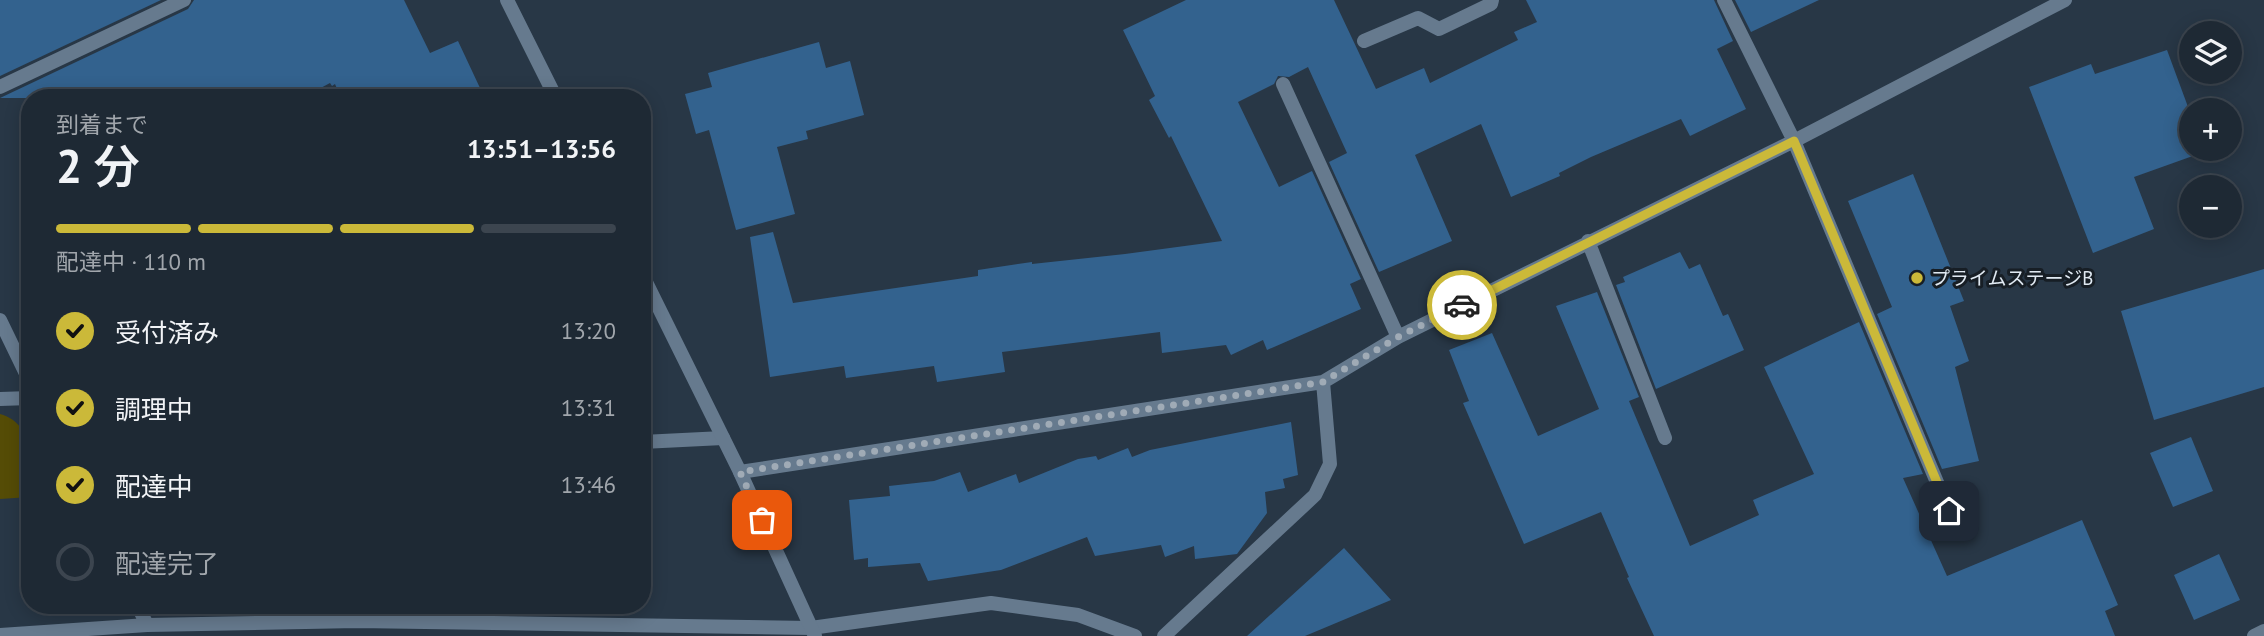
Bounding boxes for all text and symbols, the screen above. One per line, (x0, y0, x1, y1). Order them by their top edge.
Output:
map controls (2179, 21, 2242, 238)
button: layers (2179, 21, 2242, 84)
button: + (2179, 98, 2242, 161)
text: 到着まで (56, 110, 148, 139)
text: 13:51–13:56 (467, 132, 616, 165)
text: 2 分 (56, 136, 140, 196)
button: − (2179, 175, 2242, 238)
text: 配達中 · 110 m (56, 247, 206, 276)
place label: プライムステージB (1931, 266, 2093, 290)
courier (1427, 270, 1497, 340)
marker: プライムステージB (1909, 270, 1925, 286)
icon: car (1443, 286, 1481, 324)
icon: check (56, 312, 94, 350)
text: 受付済み (115, 316, 219, 349)
text: 13:20 (561, 316, 616, 345)
icon: check (56, 389, 94, 427)
text: 調理中 (115, 393, 193, 426)
text: 13:31 (561, 393, 616, 422)
icon: check (56, 466, 94, 504)
text: 配達中 (115, 470, 193, 503)
text: 13:46 (561, 470, 616, 499)
pin (1919, 481, 1979, 541)
pin (732, 490, 792, 550)
icon: home (1930, 492, 1968, 530)
icon: bag (743, 501, 781, 539)
text: 配達完了 (115, 547, 219, 580)

